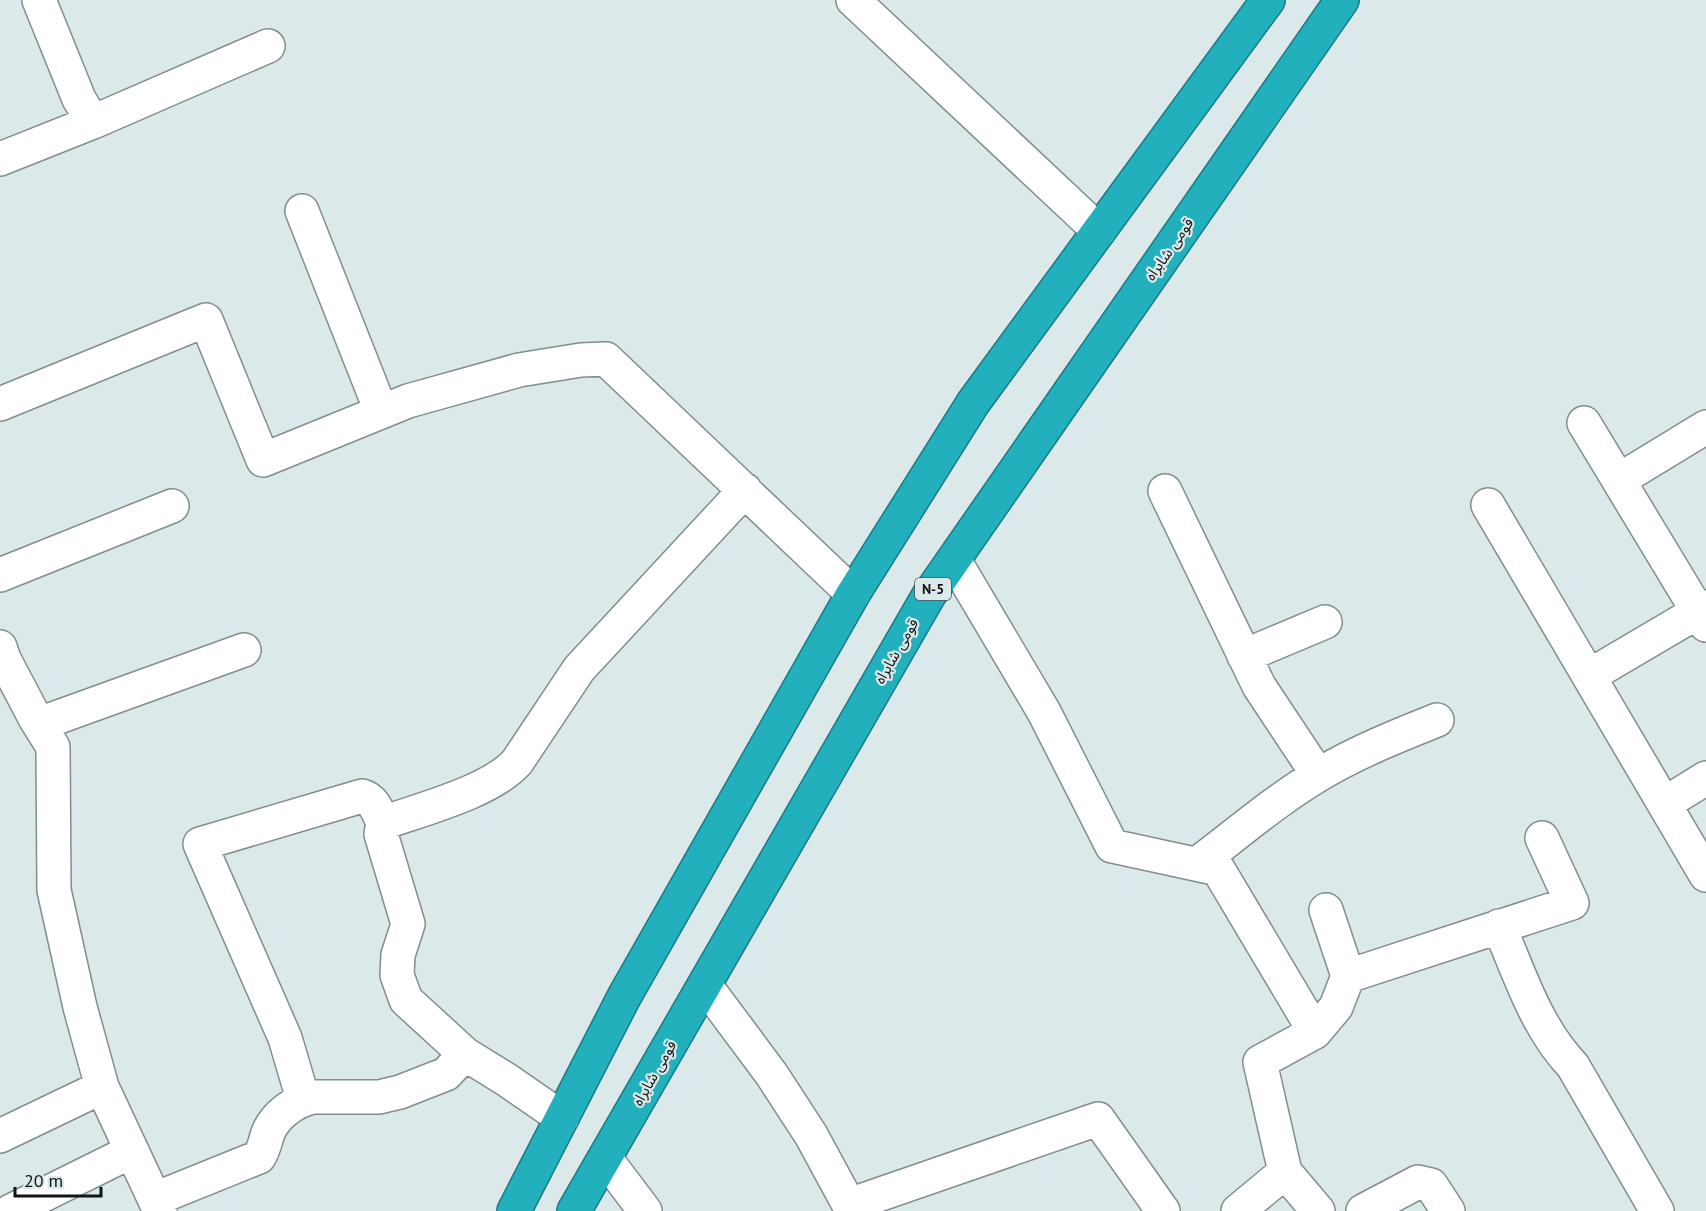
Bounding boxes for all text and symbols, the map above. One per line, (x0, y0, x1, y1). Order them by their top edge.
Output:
street label: قومی شاہراہ (1141, 214, 1198, 284)
road number: N-5 (915, 578, 951, 600)
street label: قومی شاہراہ (870, 615, 922, 687)
street label: قومی شاہراہ (628, 1037, 680, 1109)
scale bar (15, 1160, 100, 1198)
text: 20 m (24, 1169, 63, 1192)

